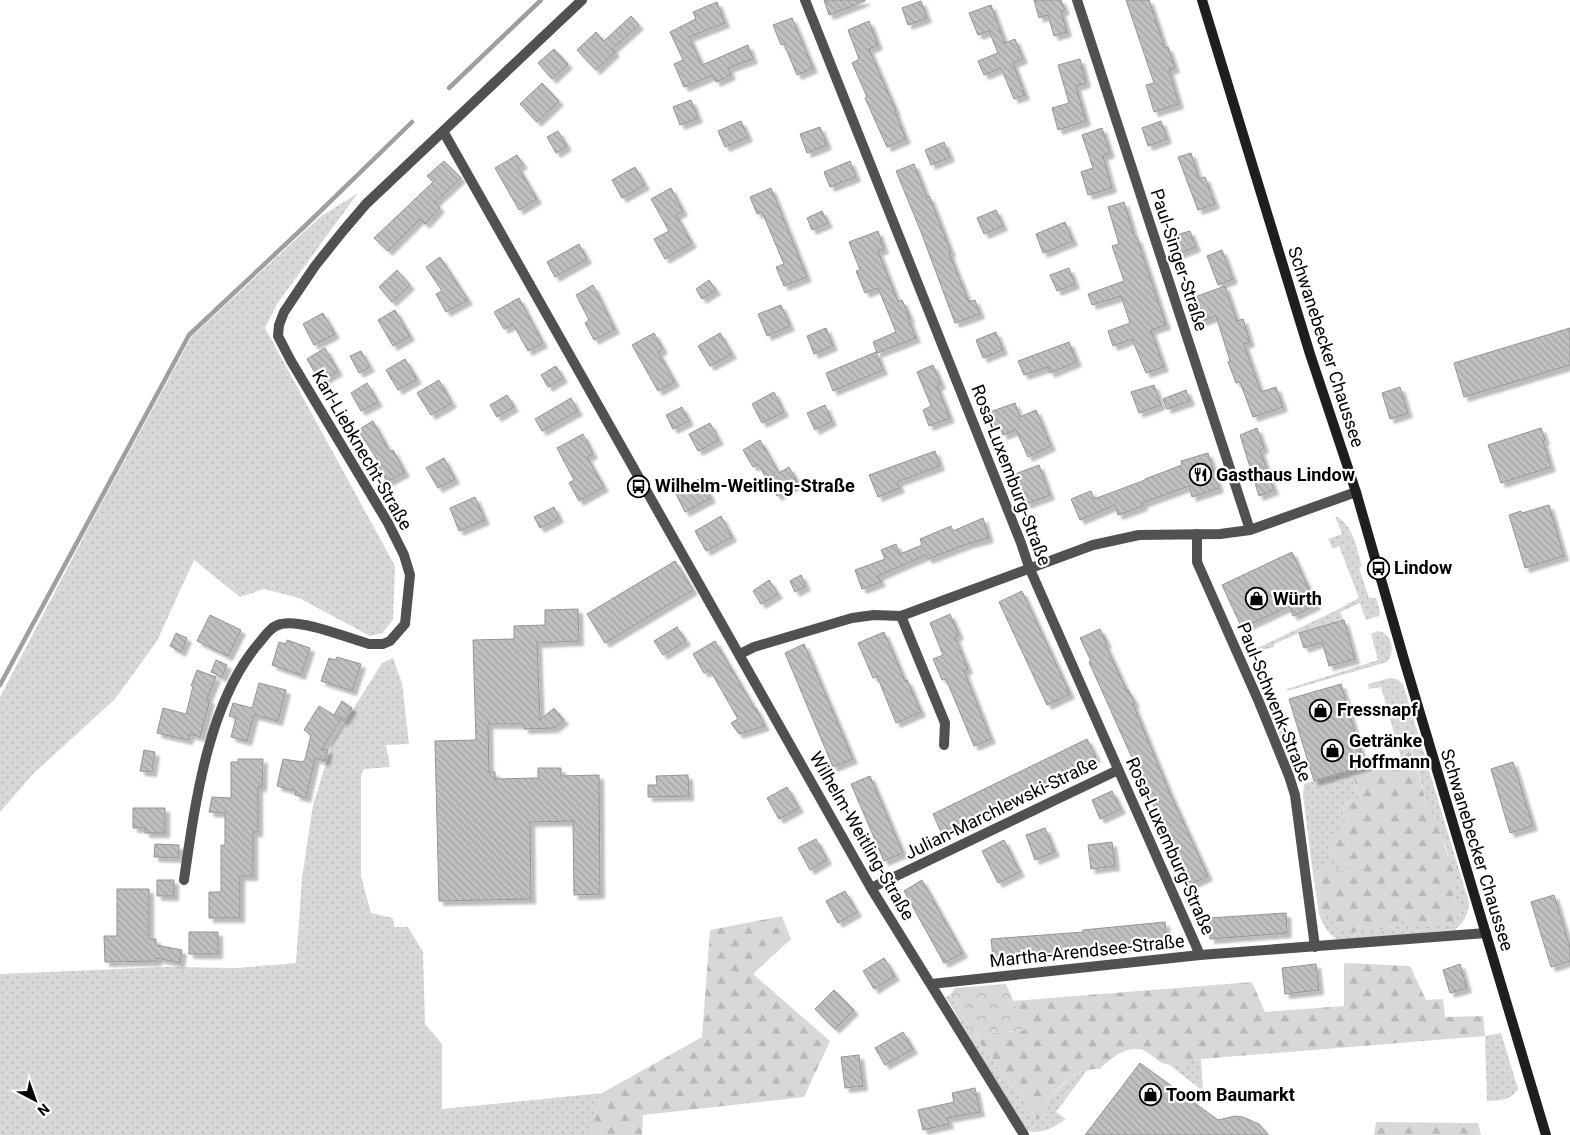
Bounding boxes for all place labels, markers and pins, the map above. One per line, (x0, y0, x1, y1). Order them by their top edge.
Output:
restaurant icon: Gasthaus Lindow (1188, 463, 1212, 487)
place label: Gasthaus Lindow (1216, 464, 1355, 485)
bus stop icon: Wilhelm-Weitling-Straße (627, 474, 651, 498)
place label: Wilhelm-Weitling-Straße (655, 475, 855, 496)
bus stop icon: Lindow (1366, 556, 1390, 580)
place label: Lindow (1394, 557, 1452, 578)
shop icon: Würth (1245, 587, 1269, 611)
place label: Würth (1273, 588, 1322, 609)
shop icon: Fressnapf (1309, 698, 1333, 722)
place label: Fressnapf (1337, 699, 1418, 720)
place label: Getränke Hoffmann (1349, 730, 1430, 772)
shop icon: Getränke Hoffmann (1321, 739, 1345, 763)
shop icon: Toom Baumarkt (1138, 1083, 1162, 1107)
place label: Toom Baumarkt (1166, 1084, 1295, 1105)

